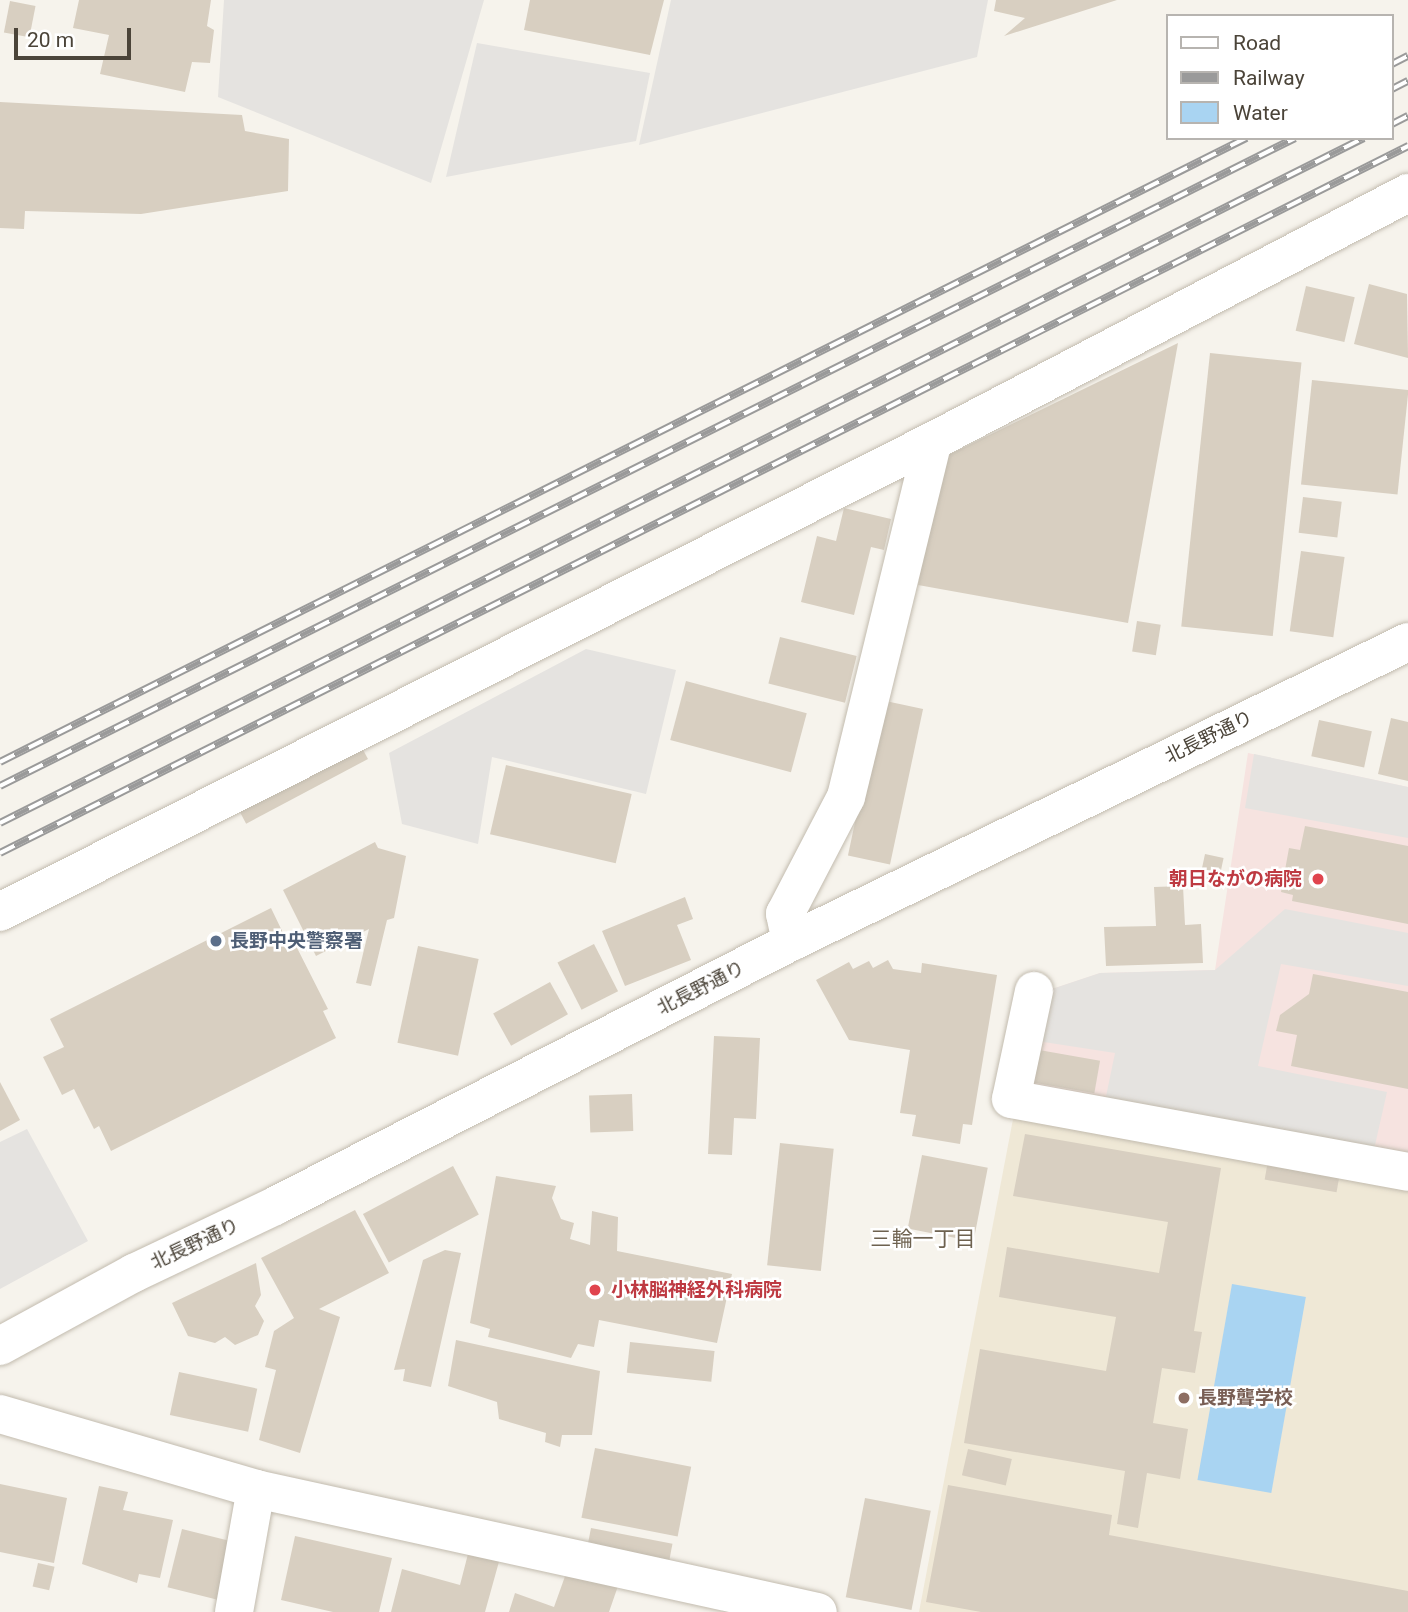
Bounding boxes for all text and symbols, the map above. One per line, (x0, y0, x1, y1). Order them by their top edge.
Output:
scale bar (18, 14, 135, 58)
legend (1166, 14, 1394, 140)
text: 20 m (27, 28, 74, 52)
text: Road (1233, 31, 1281, 55)
text: Railway (1233, 66, 1305, 90)
text: Water (1233, 101, 1288, 125)
street label: 北長野通り (1161, 706, 1257, 768)
place label: 朝日ながの病院 (1169, 868, 1302, 890)
marker: 朝日ながの病院 (1308, 869, 1328, 889)
place label: 長野中央警察署 (230, 930, 363, 952)
marker: 長野中央警察署 (208, 933, 224, 949)
street label: 北長野通り (654, 956, 748, 1020)
street label: 北長野通り (147, 1214, 243, 1274)
district label: 三輪一丁目 (871, 1226, 975, 1252)
place label: 小林脳神経外科病院 (611, 1279, 782, 1301)
marker: 小林脳神経外科病院 (585, 1280, 605, 1300)
place label: 長野聾学校 (1198, 1387, 1293, 1409)
marker: 長野聾学校 (1176, 1390, 1192, 1406)

